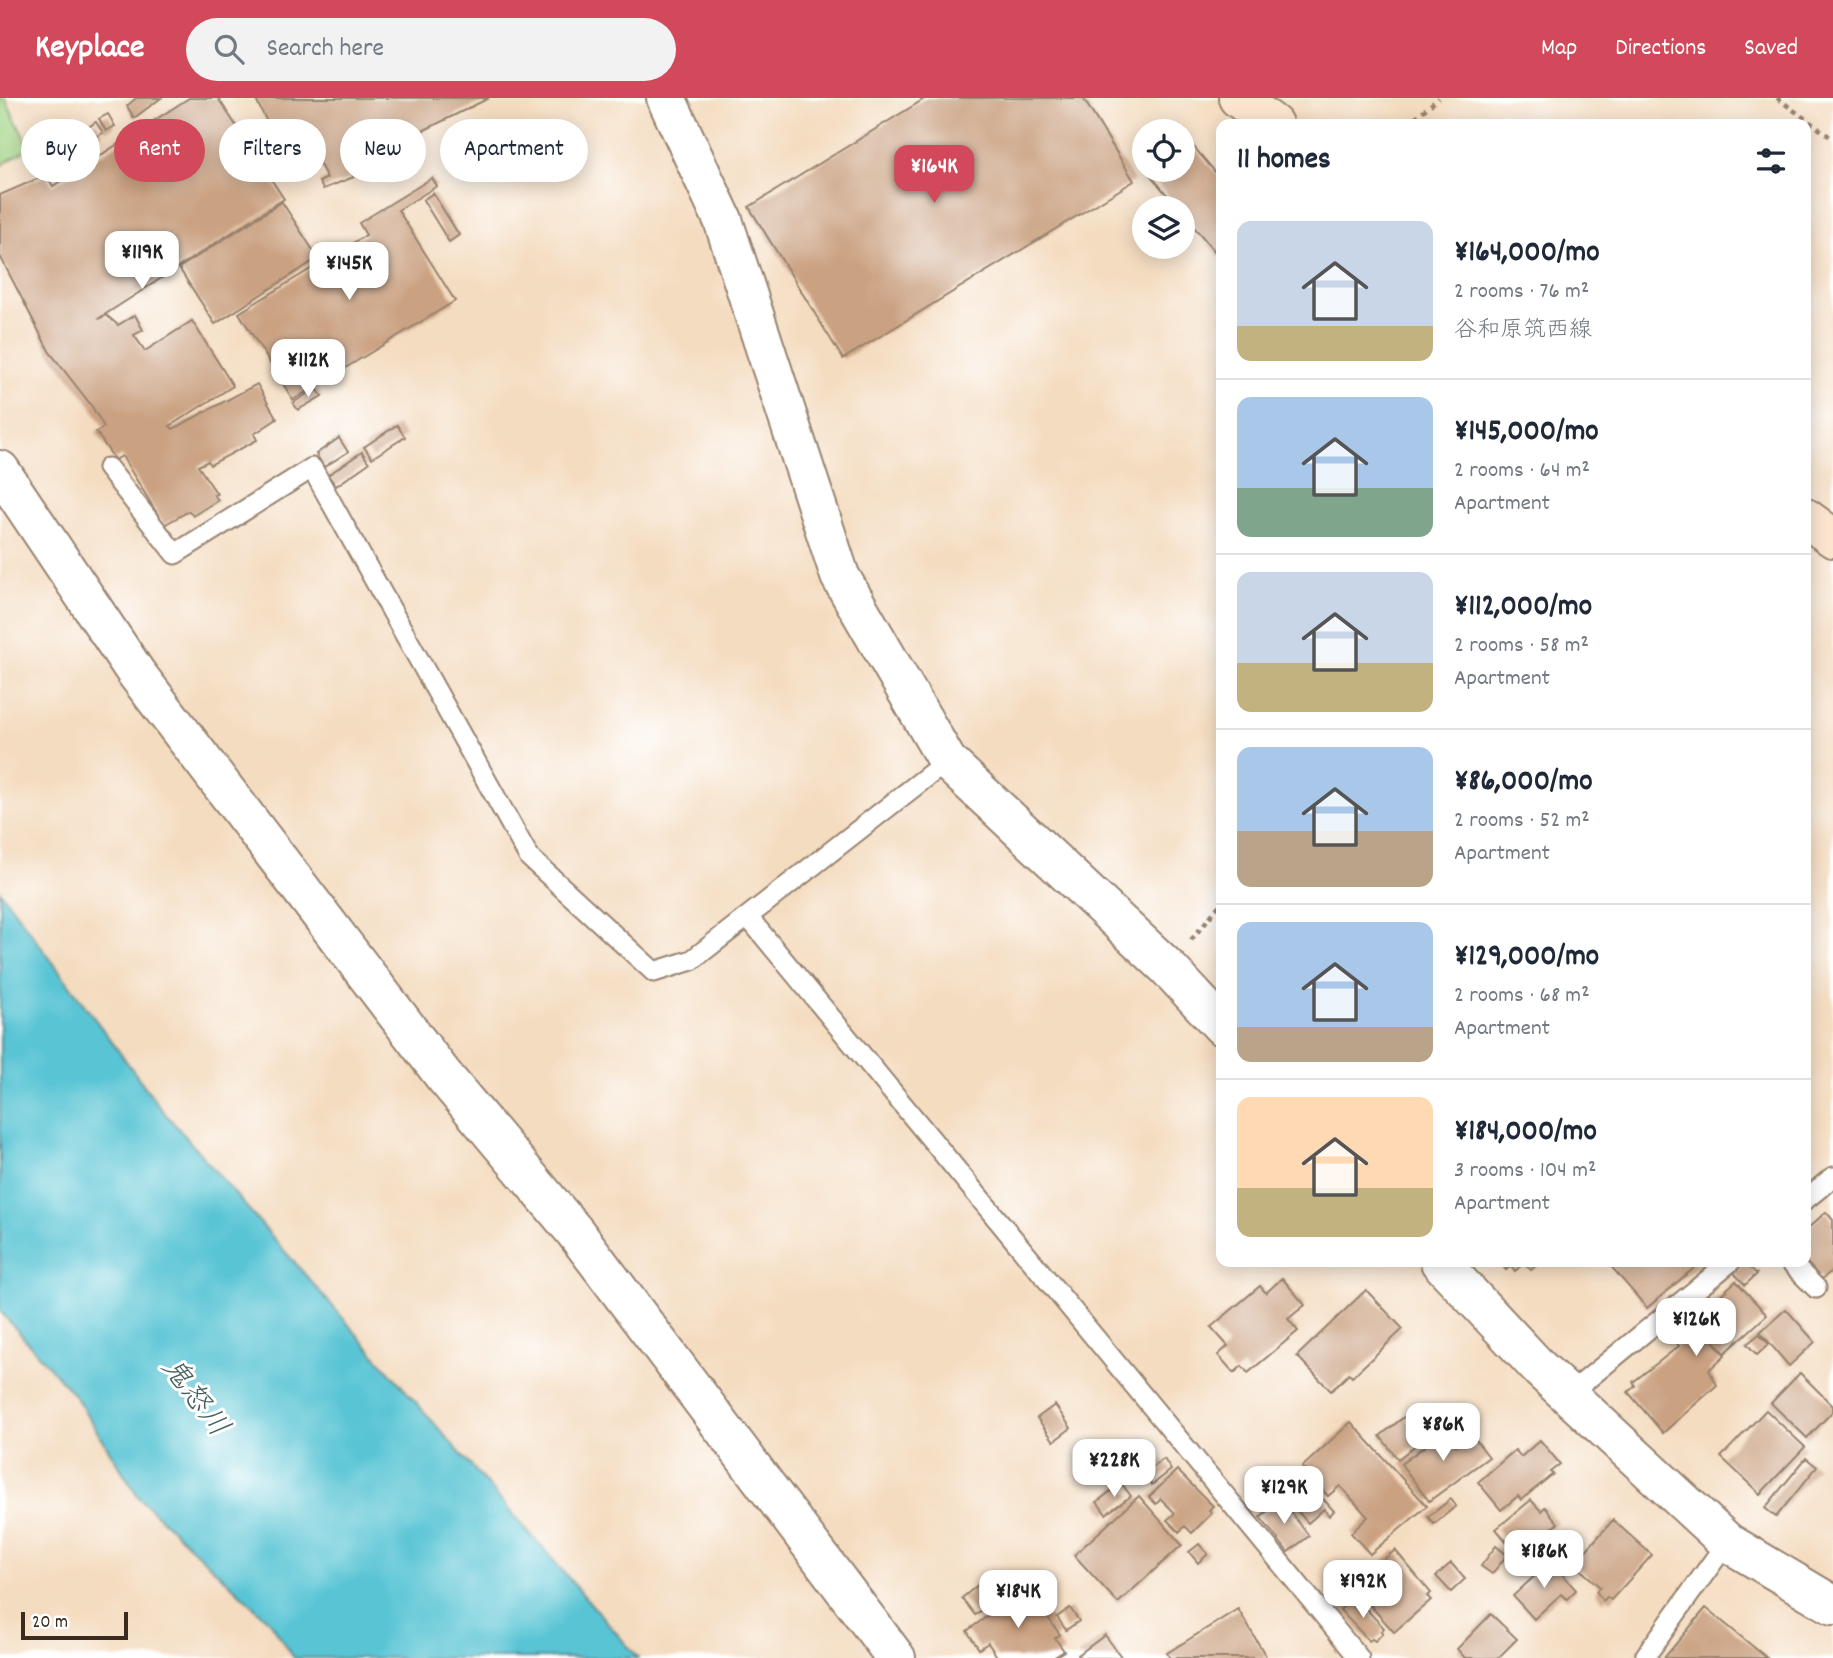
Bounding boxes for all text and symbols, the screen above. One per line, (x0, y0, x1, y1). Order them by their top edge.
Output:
search box (186, 18, 676, 81)
text: Keyplace (35, 26, 144, 73)
icon: search (210, 30, 248, 68)
text: Search here (266, 31, 384, 68)
text: Map (1541, 32, 1577, 66)
text: Directions (1615, 32, 1706, 66)
text: Saved (1744, 32, 1798, 66)
chip: Buy (21, 119, 100, 182)
chip: Rent (114, 119, 205, 182)
chip: Filters (219, 119, 326, 182)
chip: New (340, 119, 426, 182)
chip: Apartment (440, 119, 588, 182)
map controls (1132, 119, 1195, 259)
button: locate (1132, 119, 1195, 182)
text: 11 homes (1237, 140, 1331, 183)
icon: filters (1752, 142, 1790, 180)
pin: ¥164K (885, 146, 983, 205)
text: ¥164K (910, 151, 958, 184)
button: layers (1132, 196, 1195, 259)
pin: ¥119K (93, 232, 191, 291)
text: ¥164,000/mo (1454, 233, 1600, 276)
text: ¥119K (121, 237, 163, 270)
pin: ¥145K (300, 242, 398, 302)
text: ¥145K (326, 248, 373, 281)
icon: home (1293, 249, 1377, 333)
text: 2 rooms · 76 m² (1454, 276, 1589, 309)
text: 谷和原筑西線 (1454, 315, 1592, 348)
pin: ¥112K (259, 340, 357, 399)
text: ¥112K (287, 345, 329, 378)
text: ¥145,000/mo (1454, 412, 1599, 455)
icon: home (1293, 425, 1377, 509)
text: 2 rooms · 64 m² (1454, 455, 1590, 488)
text: Apartment (1454, 488, 1550, 521)
text: ¥112,000/mo (1454, 587, 1592, 630)
icon: home (1293, 600, 1377, 684)
text: 2 rooms · 58 m² (1454, 630, 1589, 663)
text: Apartment (1454, 663, 1550, 696)
text: ¥86,000/mo (1454, 762, 1593, 805)
icon: home (1293, 775, 1377, 859)
text: 2 rooms · 52 m² (1454, 805, 1590, 838)
text: Apartment (1454, 838, 1550, 871)
text: ¥129,000/mo (1454, 937, 1599, 980)
icon: home (1293, 950, 1377, 1034)
text: 2 rooms · 68 m² (1454, 980, 1590, 1013)
text: Apartment (1454, 1013, 1550, 1046)
text: ¥184,000/mo (1454, 1112, 1597, 1155)
icon: home (1293, 1125, 1377, 1209)
text: 3 rooms · 104 m² (1454, 1155, 1596, 1188)
text: Apartment (1454, 1188, 1550, 1221)
pin: ¥126K (1647, 1298, 1745, 1358)
text: ¥126K (1672, 1304, 1720, 1337)
water label: 鬼怒川 (149, 1350, 237, 1448)
pin: ¥86K (1402, 1404, 1484, 1463)
text: ¥86K (1422, 1409, 1464, 1442)
pin: ¥228K (1065, 1440, 1163, 1499)
text: ¥228K (1088, 1445, 1140, 1478)
pin: ¥129K (1235, 1466, 1333, 1526)
text: ¥129K (1260, 1472, 1308, 1505)
pin: ¥186K (1495, 1530, 1593, 1590)
text: ¥186K (1520, 1536, 1568, 1569)
pin: ¥192K (1314, 1560, 1412, 1620)
text: ¥192K (1339, 1566, 1387, 1599)
pin: ¥184K (969, 1570, 1067, 1630)
text: ¥184K (995, 1576, 1041, 1609)
scale bar (21, 1609, 128, 1641)
text: 20 m (32, 1610, 68, 1637)

